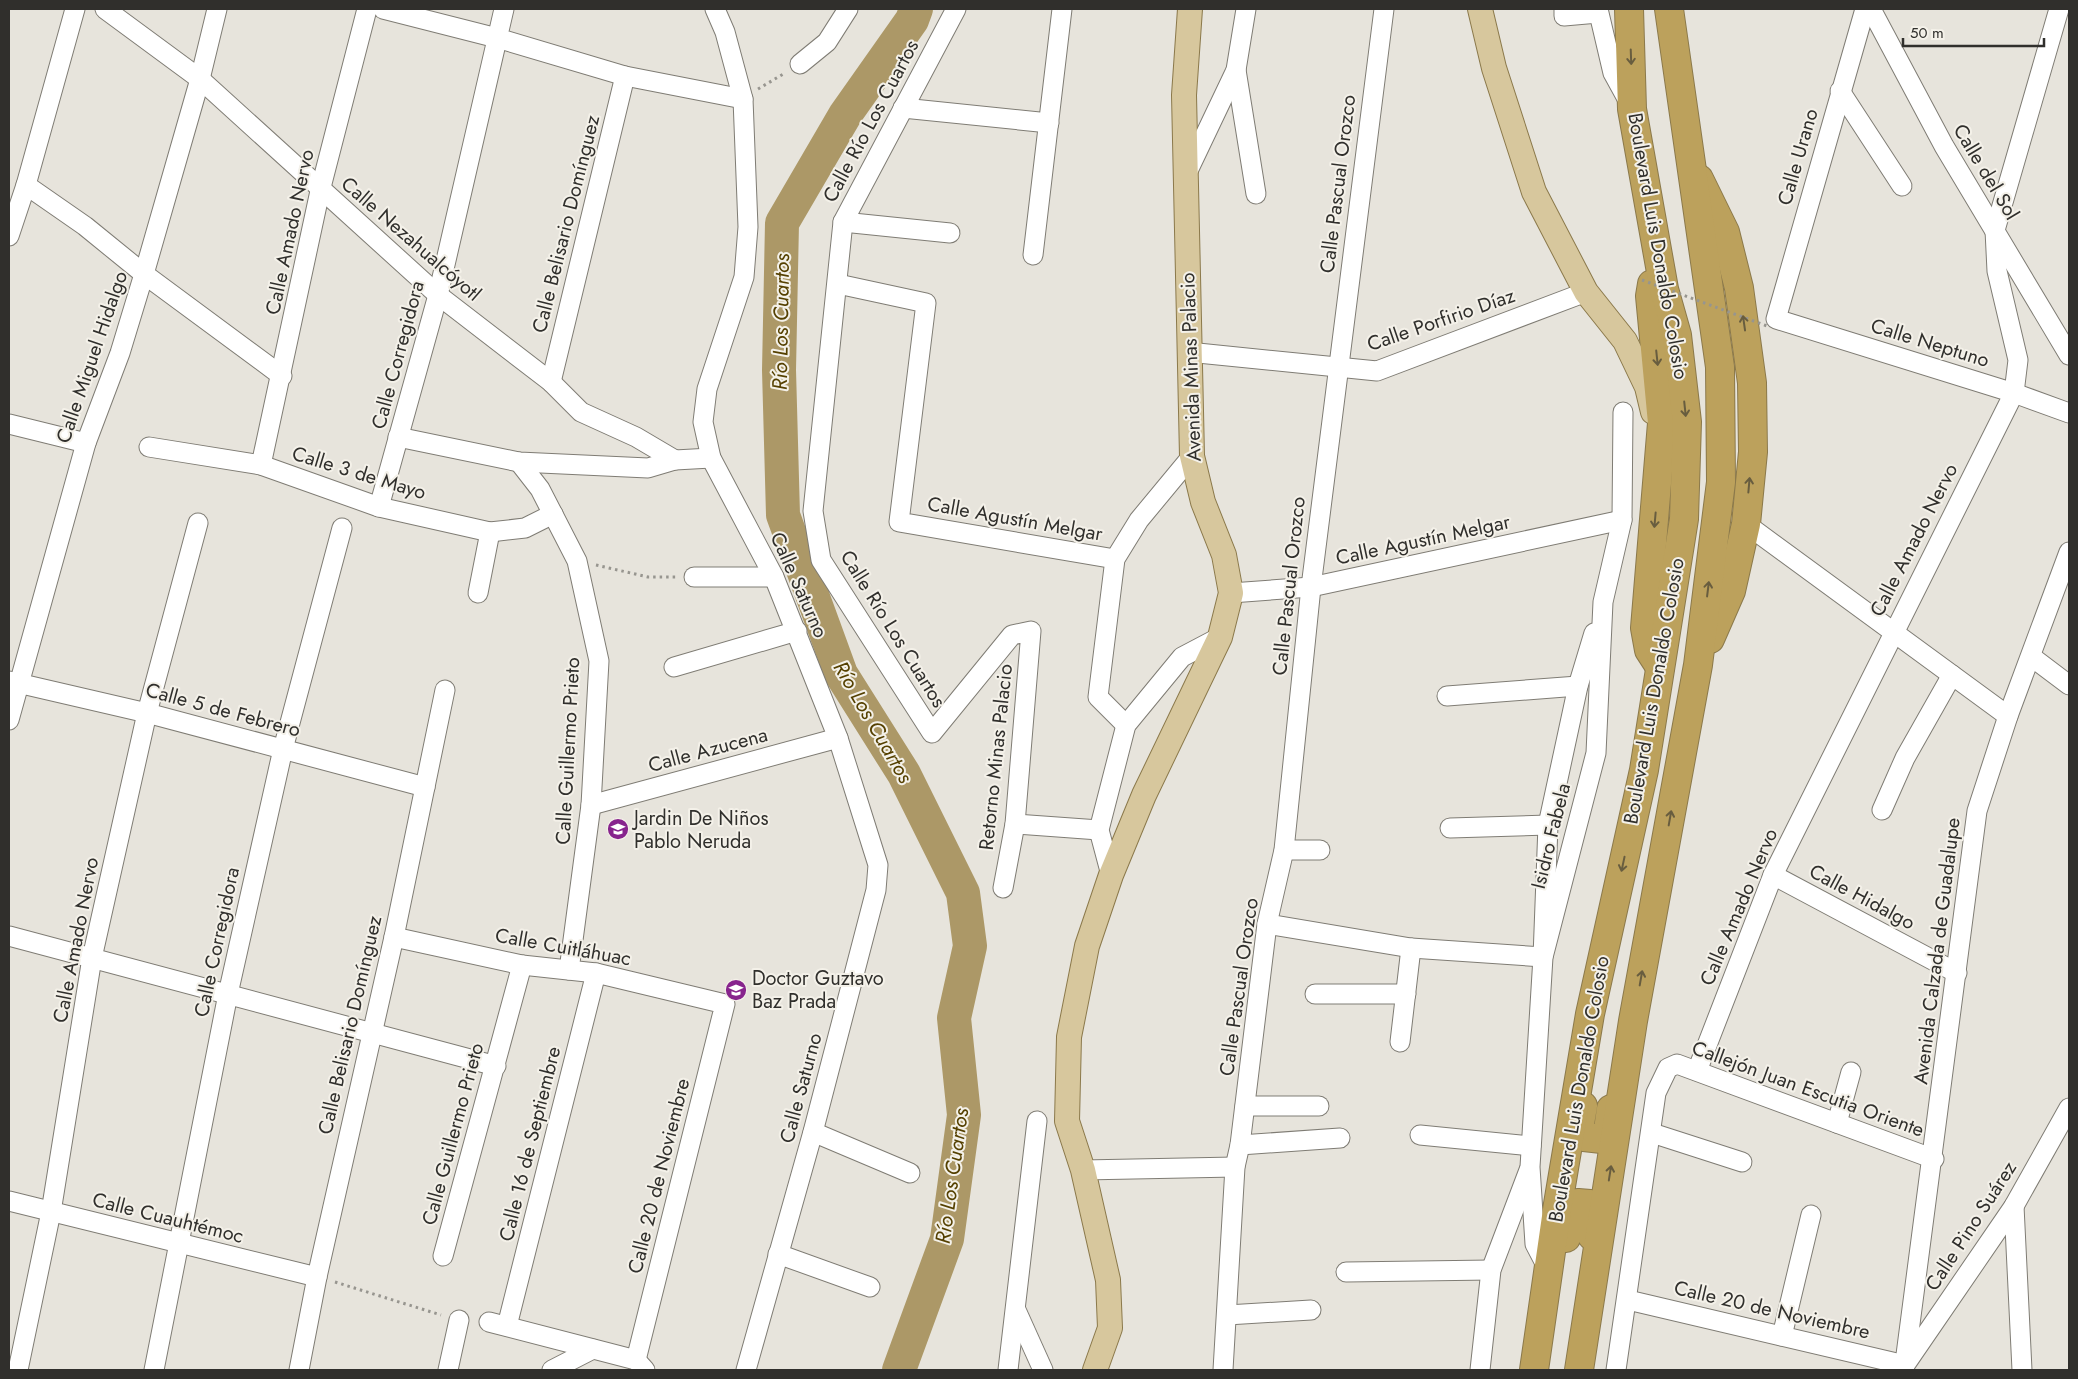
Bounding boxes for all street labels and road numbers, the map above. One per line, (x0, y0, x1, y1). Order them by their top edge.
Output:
street label: Calle Río Los Cuartos (816, 34, 926, 208)
street label: Calle Pascual Orozco (1313, 93, 1363, 275)
street label: Calle Urano (1770, 105, 1826, 209)
street label: Boulevard Luis Donaldo Colosio (1620, 110, 1696, 382)
street label: Calle Belisario Domínguez (525, 112, 607, 336)
street label: Calle del Sol (1946, 118, 2026, 226)
street label: Calle Amado Nervo (258, 147, 322, 317)
street label: Calle Nezahualcóyotl (335, 170, 487, 308)
street label: Calle Miguel Hidalgo (49, 267, 135, 447)
street label: Avenida Minas Palacio (1173, 272, 1209, 462)
street label: Calle Corregidora (364, 278, 432, 432)
street label: Calle Porfirio Díaz (1363, 281, 1519, 359)
street label: Calle Neptuno (1867, 311, 1993, 375)
street label: Calle 3 de Mayo (288, 439, 430, 507)
street label: Calle Amado Nervo (1863, 458, 1965, 622)
street label: Calle Agustín Melgar (925, 489, 1105, 549)
street label: Calle Pascual Orozco (1265, 495, 1313, 677)
street label: Calle Agustín Melgar (1333, 507, 1513, 573)
street label: Calle Saturno (763, 527, 835, 643)
street label: Calle Río Los Cuartos (833, 545, 953, 713)
street label: Boulevard Luis Donaldo Colosio (1616, 555, 1692, 827)
street label: Calle Guillermo Prieto (549, 657, 587, 845)
street label: Retorno Minas Palacio (972, 662, 1020, 851)
street label: Calle 5 de Febrero (142, 675, 304, 745)
street label: Calle Azucena (645, 720, 771, 780)
street label: Isidro Fabela (1524, 780, 1578, 892)
street label: Avenida Calzada de Guadalupe (1906, 816, 1968, 1086)
street label: Calle Amado Nervo (1693, 824, 1785, 990)
street label: Calle Amado Nervo (46, 855, 106, 1025)
street label: Calle Hidalgo (1804, 857, 1920, 937)
street label: Calle Corregidora (187, 864, 247, 1020)
street label: Calle Pascual Orozco (1212, 896, 1266, 1078)
street label: Calle Belisario Domínguez (311, 913, 389, 1137)
street label: Calle Cuitláhuac (493, 921, 633, 973)
street label: Boulevard Luis Donaldo Colosio (1541, 953, 1617, 1225)
street label: Calle Saturno (772, 1030, 830, 1146)
street label: Callejón Juan Escutia Oriente (1688, 1033, 1928, 1145)
street label: Calle Guillermo Prieto (415, 1040, 491, 1228)
street label: Calle 16 de Septiembre (492, 1044, 568, 1244)
street label: Calle 20 de Noviembre (621, 1075, 697, 1277)
street label: Calle Pino Suárez (1918, 1155, 2024, 1297)
street label: Calle Cuauhtémoc (89, 1185, 247, 1251)
street label: Calle 20 de Noviembre (1671, 1273, 1873, 1347)

